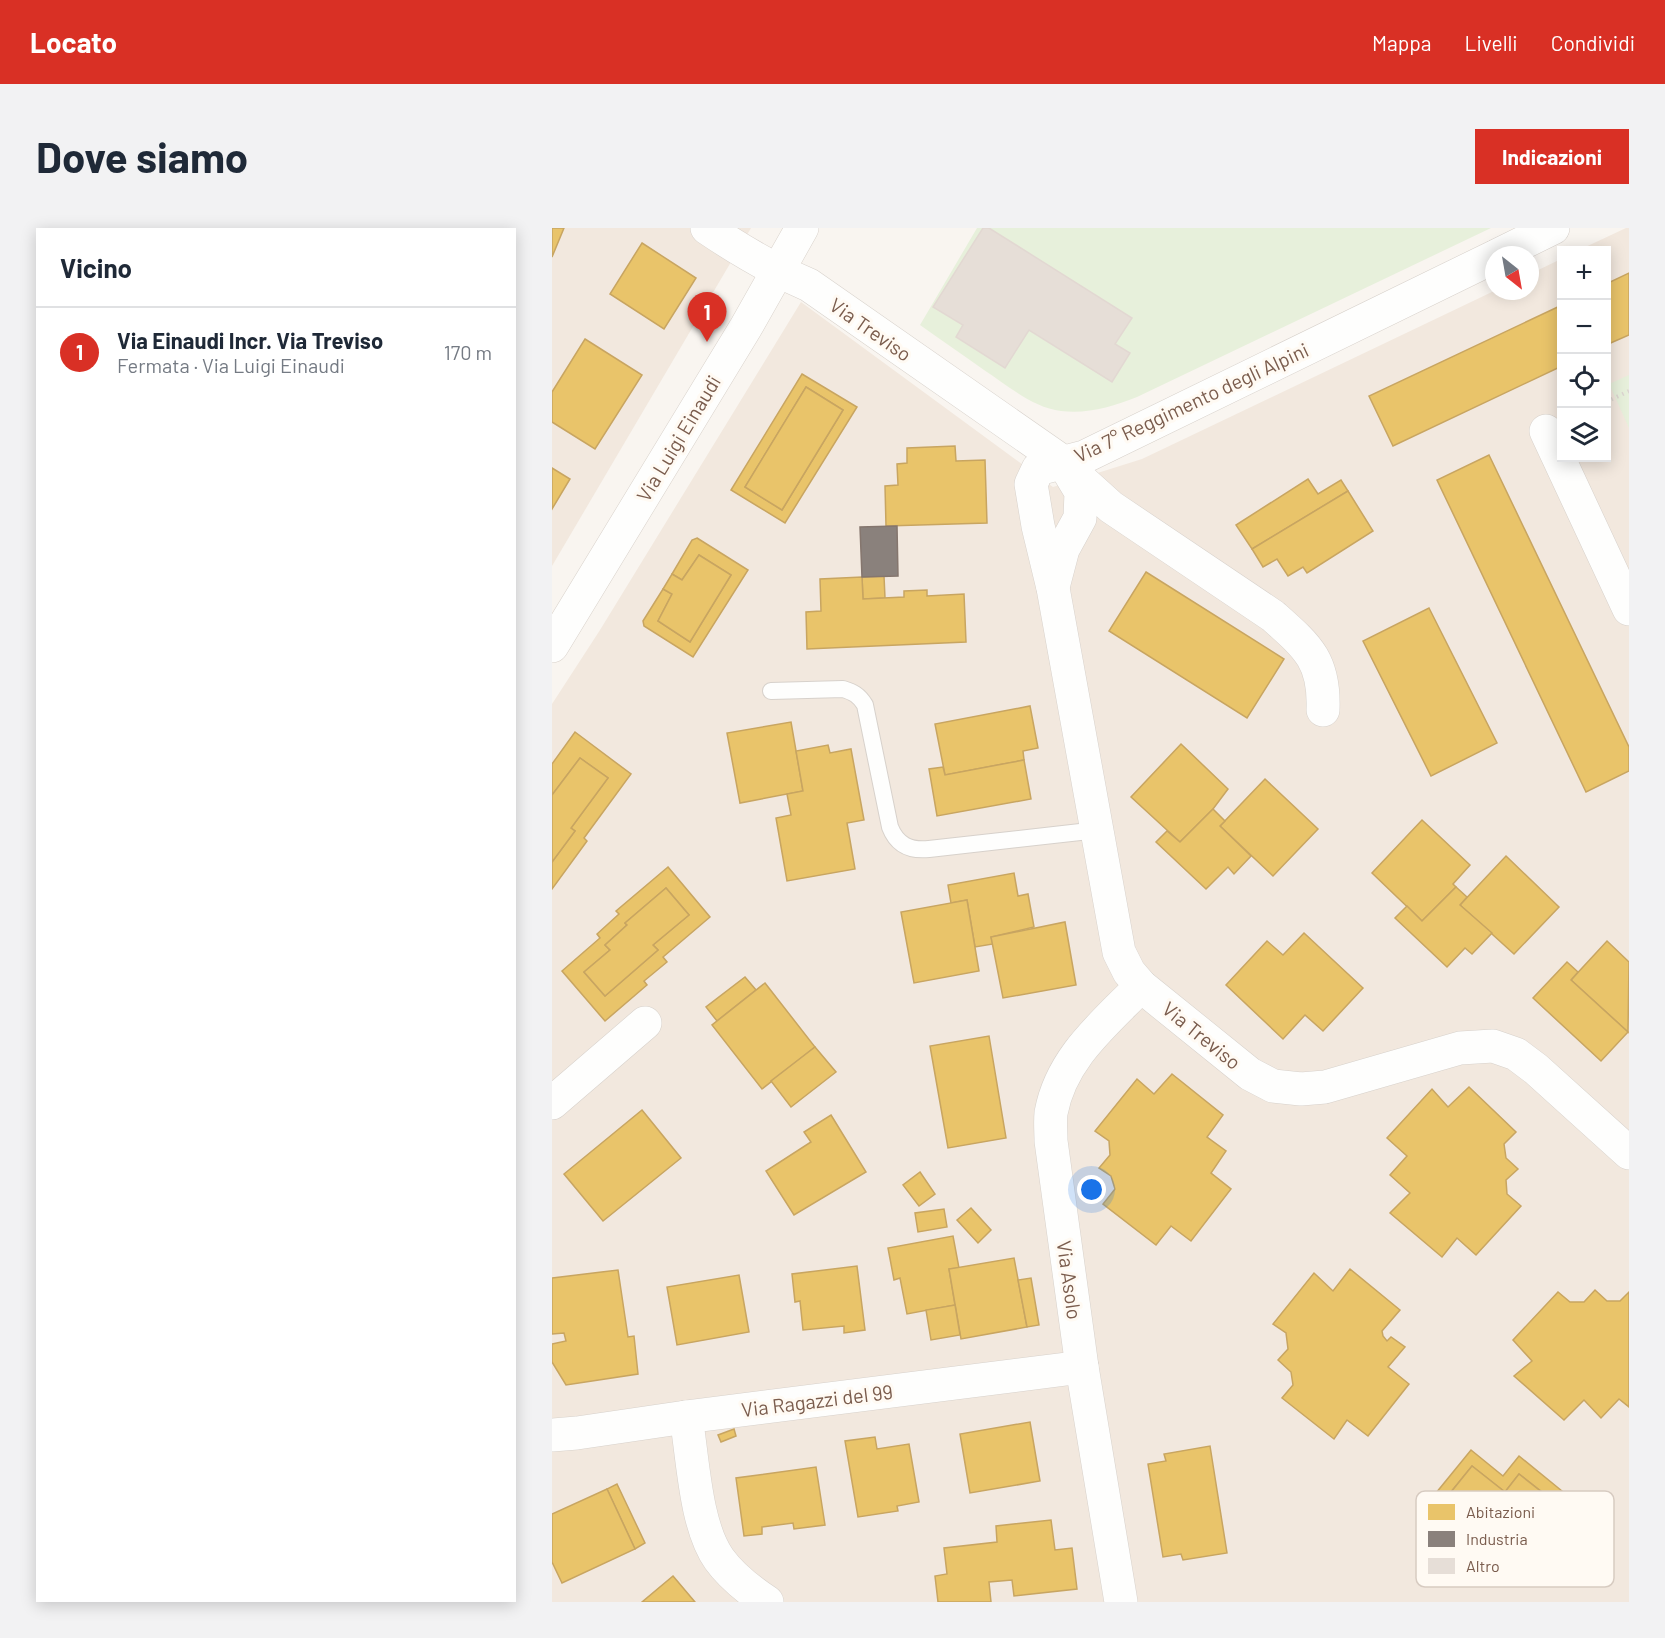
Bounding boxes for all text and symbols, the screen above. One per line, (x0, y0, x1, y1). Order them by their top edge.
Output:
text: Locato (30, 25, 117, 59)
text: Mappa (1372, 30, 1432, 55)
text: Livelli (1465, 30, 1518, 55)
text: Condividi (1551, 30, 1635, 55)
button: Indicazioni (1475, 129, 1629, 184)
text: Dove siamo (36, 131, 248, 181)
north arrow (1485, 246, 1539, 300)
map controls (1557, 246, 1611, 462)
button: + (1557, 246, 1611, 300)
text: Vicino (60, 252, 132, 283)
pin: 1 (688, 292, 726, 342)
street label: Via Treviso (826, 292, 916, 366)
button: − (1557, 300, 1611, 354)
text: Via Einaudi Incr. Via Treviso (117, 327, 383, 353)
street label: Via 7° Reggimento degli Alpini (1070, 337, 1312, 467)
text: 1 (76, 340, 83, 364)
text: 170 m (444, 340, 492, 364)
text: Fermata · Via Luigi Einaudi (117, 353, 345, 377)
button: locate (1557, 354, 1611, 408)
street label: Via Luigi Einaudi (631, 371, 725, 505)
button: layers (1557, 408, 1611, 462)
street label: Via Treviso (1158, 996, 1246, 1074)
your location (1077, 1175, 1106, 1204)
street label: Via Asolo (1053, 1239, 1087, 1321)
street label: Via Ragazzi del 99 (740, 1379, 894, 1421)
legend (1416, 1491, 1614, 1587)
text: Abitazioni (1466, 1502, 1535, 1521)
text: Industria (1466, 1529, 1528, 1548)
text: Altro (1466, 1556, 1500, 1575)

